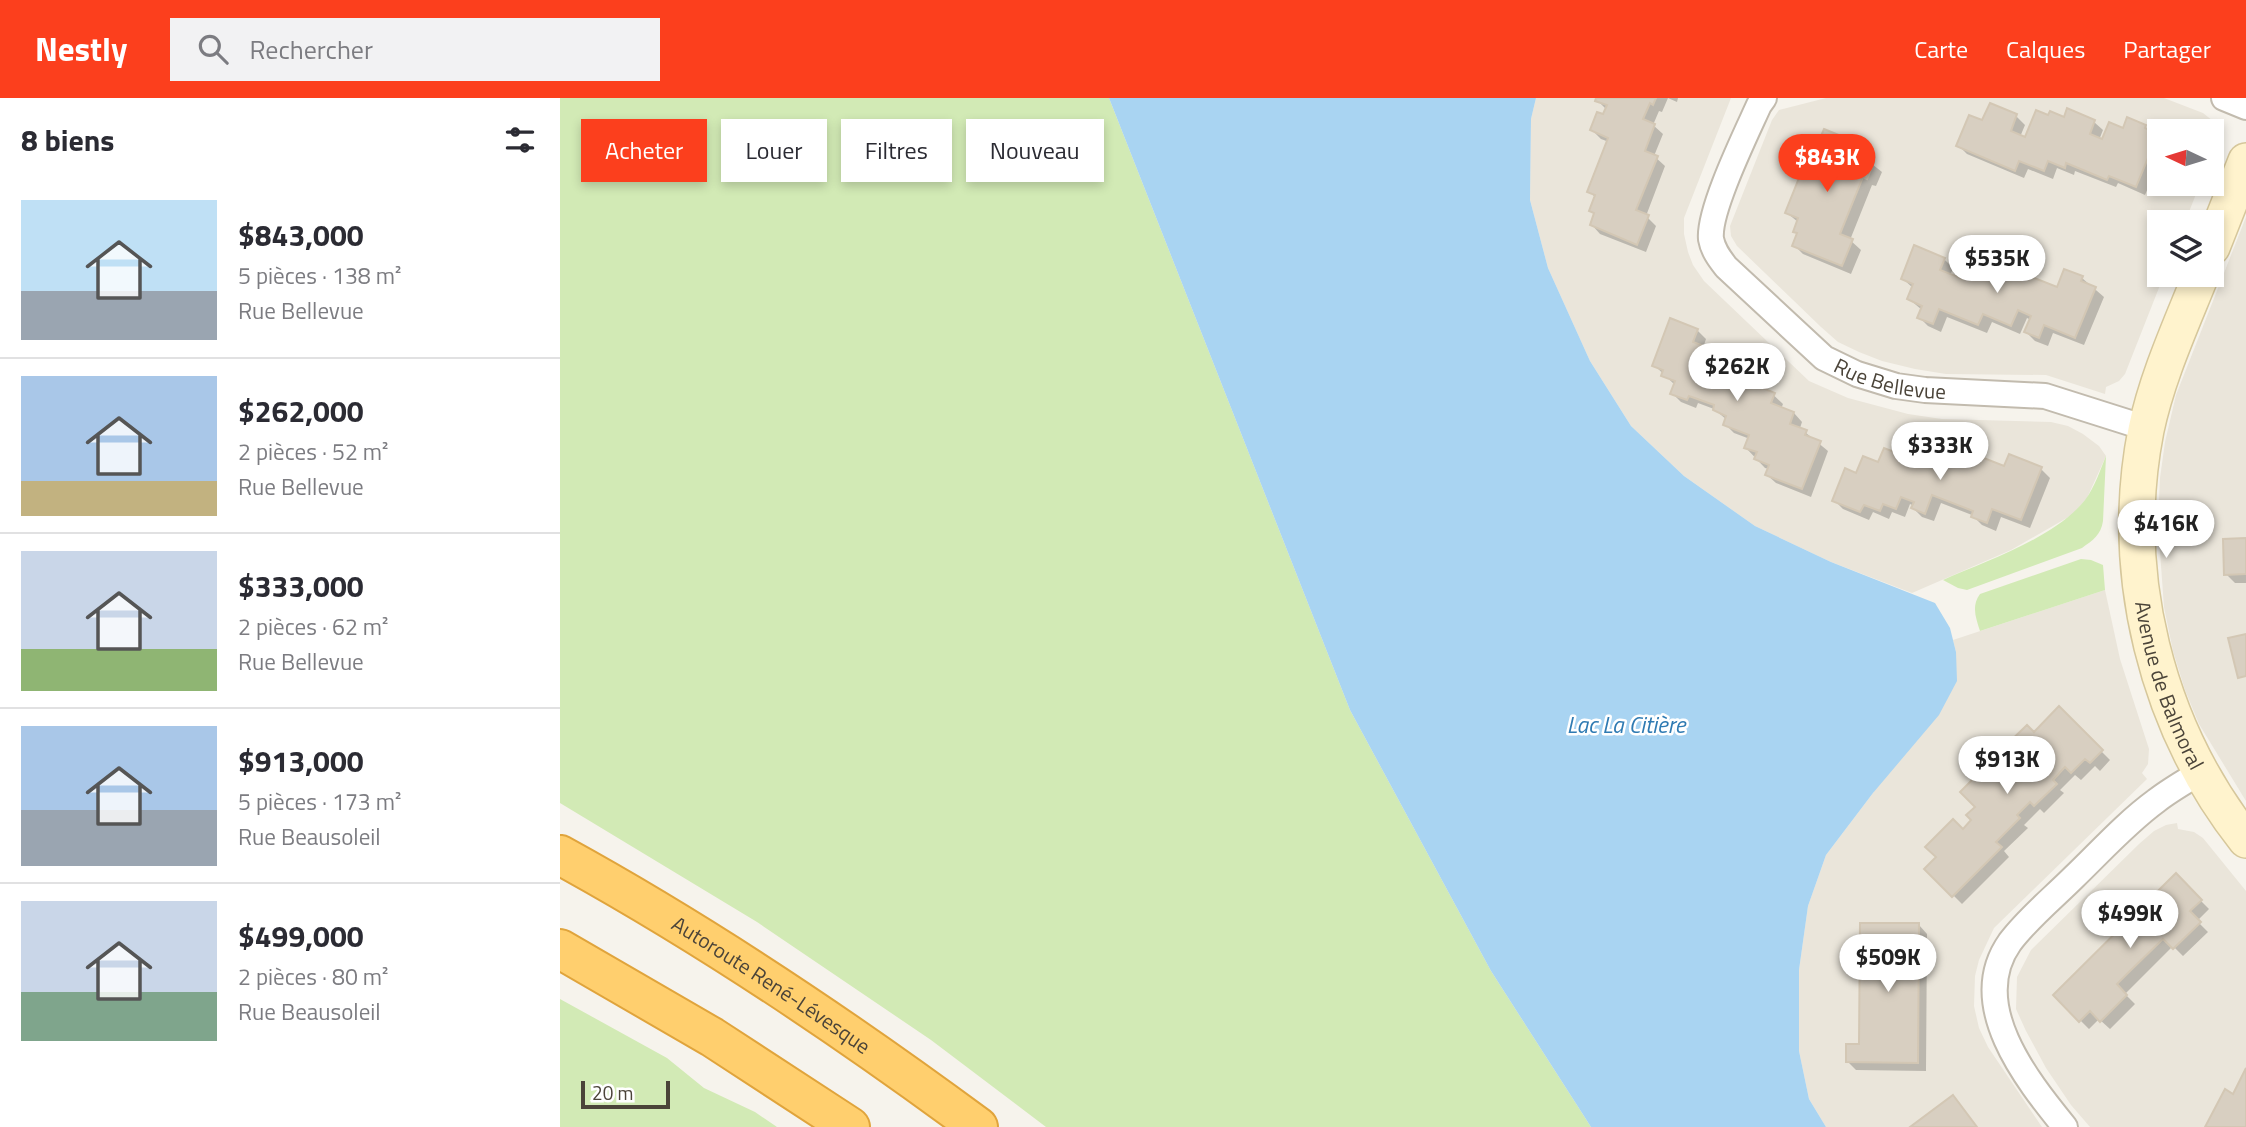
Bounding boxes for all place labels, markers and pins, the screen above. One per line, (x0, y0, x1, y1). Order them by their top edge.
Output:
pin: $843K (1778, 134, 1876, 194)
pin: $535K (1948, 236, 2046, 295)
pin: $262K (1688, 344, 1786, 403)
pin: $333K (1891, 422, 1989, 482)
pin: $416K (2117, 500, 2215, 560)
pin: $913K (1958, 736, 2056, 796)
pin: $499K (2081, 890, 2179, 950)
pin: $509K (1839, 934, 1937, 994)

